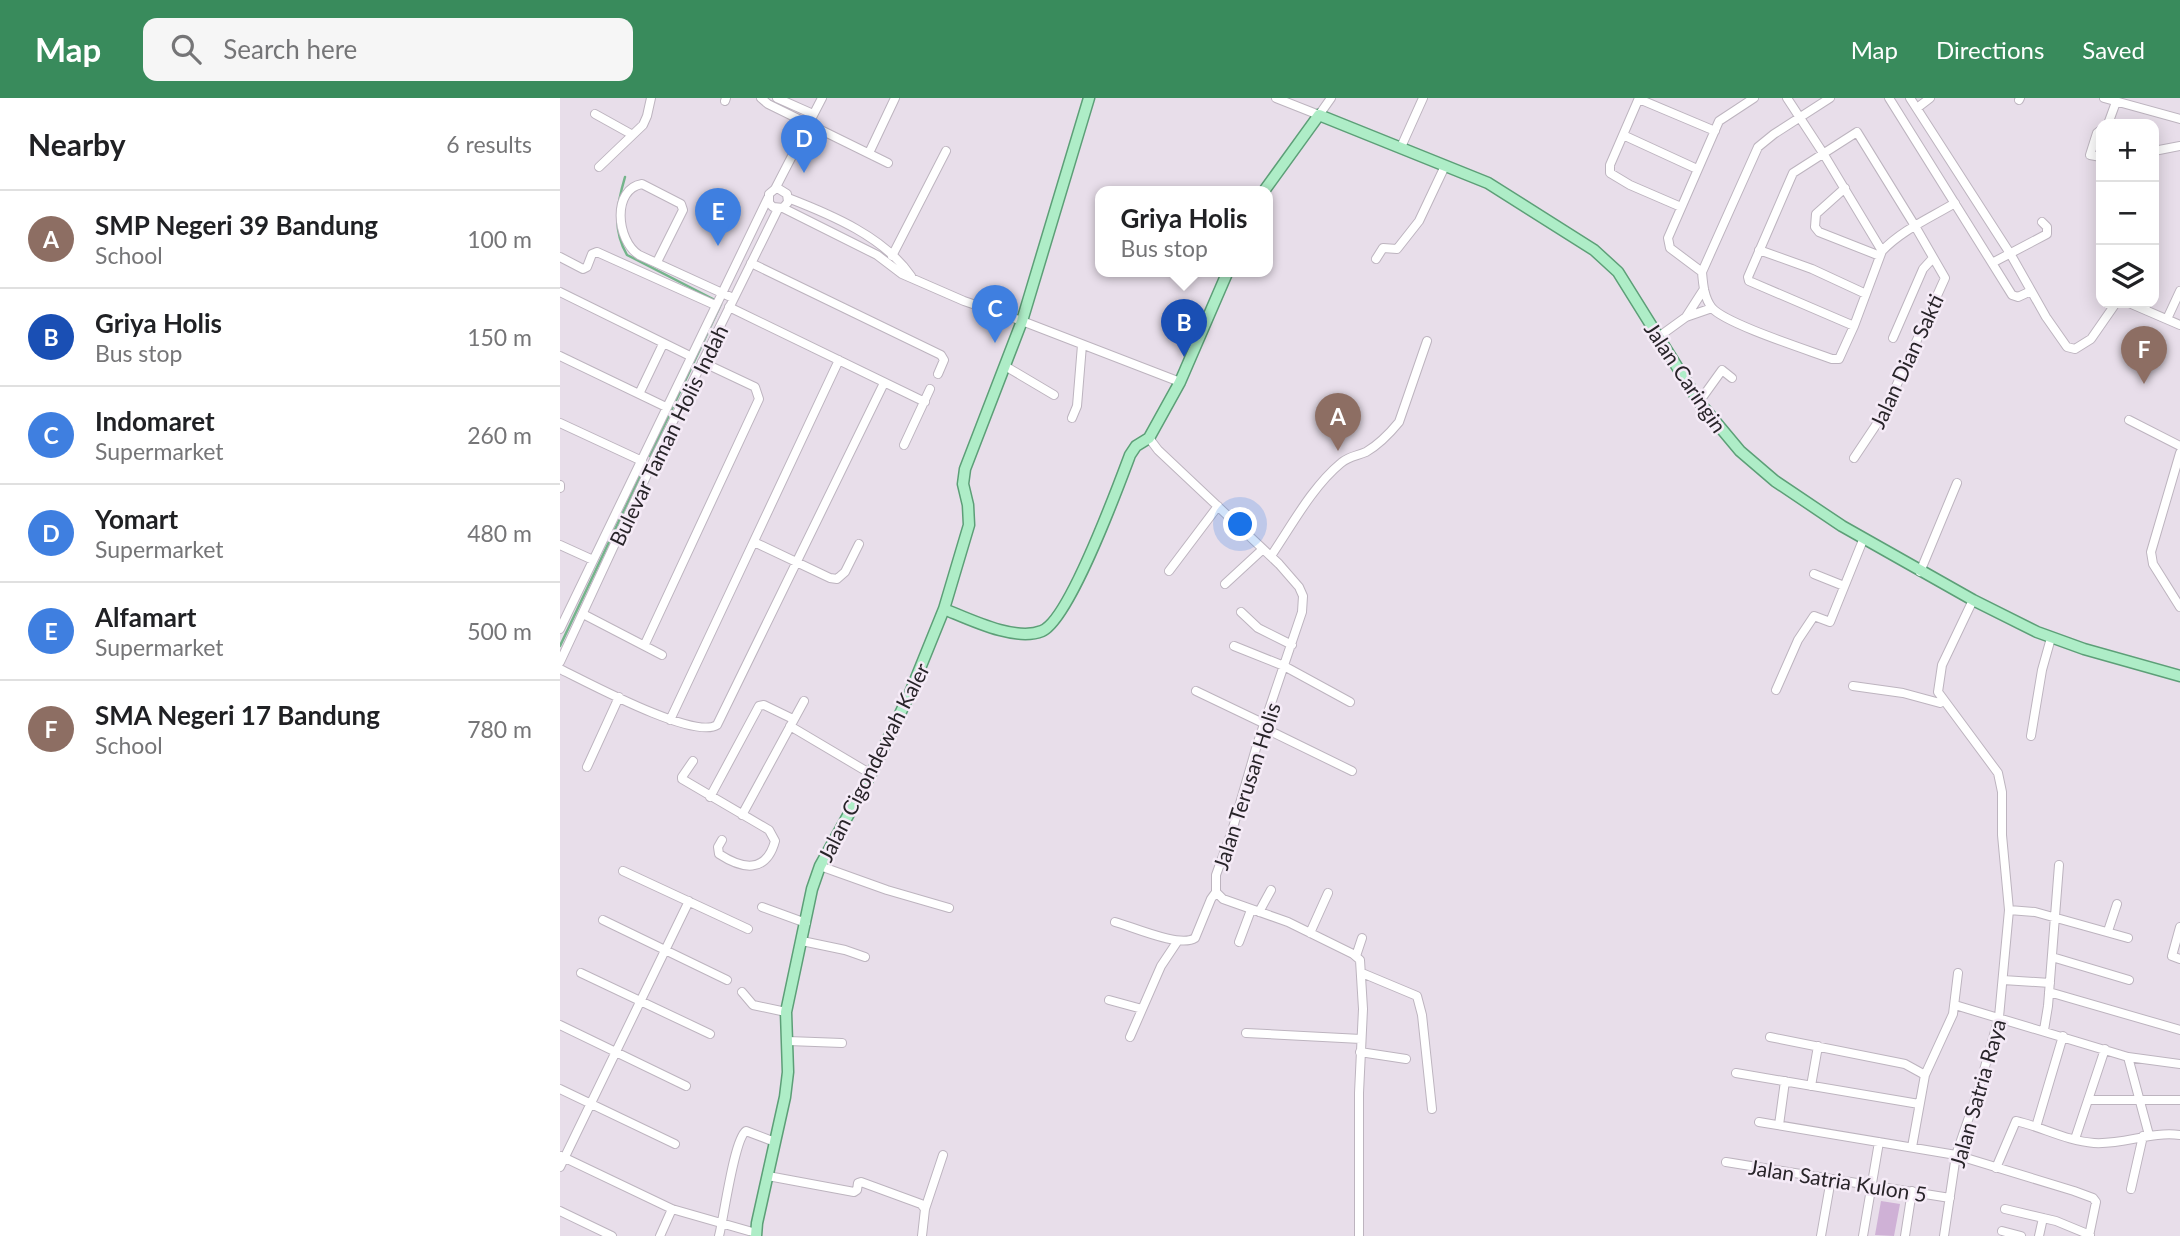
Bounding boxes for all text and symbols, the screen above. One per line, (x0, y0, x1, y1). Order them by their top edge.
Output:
search box (143, 18, 633, 81)
text: Map (35, 29, 101, 69)
icon: search (167, 30, 205, 68)
text: Search here (223, 33, 357, 65)
text: Map (1851, 35, 1898, 64)
text: Directions (1936, 35, 2044, 64)
text: Saved (2082, 35, 2145, 64)
pin: D (781, 115, 827, 173)
map controls (2096, 119, 2159, 308)
button: + (2096, 119, 2159, 182)
text: Nearby (28, 126, 126, 162)
text: 6 results (446, 130, 532, 158)
button: − (2096, 182, 2159, 245)
popup (1095, 186, 1273, 277)
pin: E (695, 188, 741, 246)
text: Griya Holis (1121, 202, 1247, 234)
text: SMP Negeri 39 Bandung (95, 209, 378, 241)
text: A (43, 225, 59, 253)
text: 100 m (467, 225, 532, 253)
text: Bus stop (1121, 234, 1208, 262)
text: School (95, 241, 163, 269)
button: layers (2096, 245, 2159, 308)
pin: C (972, 285, 1018, 343)
street label: Jalan Dian Sakti (1864, 290, 1948, 432)
pin: B (1161, 299, 1207, 357)
text: Griya Holis (95, 307, 222, 339)
street label: Jalan Caringin (1640, 317, 1732, 437)
street label: Bulevar Taman Holis Indah (604, 321, 732, 549)
text: B (43, 323, 59, 351)
text: 150 m (467, 323, 532, 351)
pin: F (2121, 326, 2167, 384)
text: Bus stop (95, 339, 182, 367)
pin: A (1315, 393, 1361, 451)
text: Indomaret (95, 405, 215, 437)
text: C (43, 421, 59, 449)
text: 260 m (467, 421, 532, 449)
text: Supermarket (95, 437, 224, 465)
text: Yomart (95, 503, 178, 535)
your location (1223, 507, 1257, 541)
text: D (42, 519, 60, 547)
text: 480 m (467, 519, 532, 547)
text: Supermarket (95, 535, 224, 563)
text: Alfamart (95, 601, 196, 633)
text: E (44, 617, 58, 645)
text: 500 m (467, 617, 532, 645)
text: Supermarket (95, 633, 224, 661)
street label: Jalan Cigondewah Kaler (812, 658, 934, 865)
text: SMA Negeri 17 Bandung (95, 699, 380, 731)
street label: Jalan Terusan Holis (1207, 699, 1285, 873)
text: F (44, 715, 58, 743)
text: 780 m (467, 715, 532, 743)
text: School (95, 731, 163, 759)
street label: Jalan Satria Raya (1944, 1016, 2010, 1170)
street label: Jalan Satria Kulon 5 (1747, 1154, 1929, 1206)

